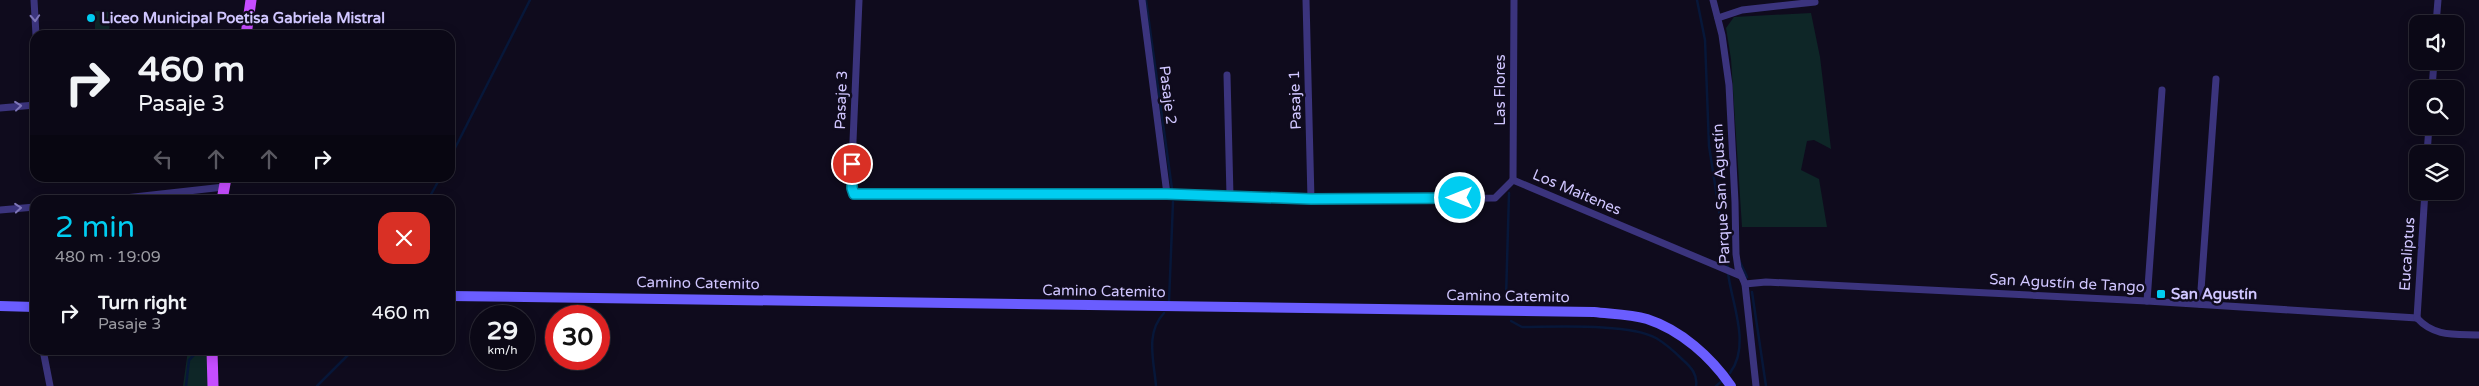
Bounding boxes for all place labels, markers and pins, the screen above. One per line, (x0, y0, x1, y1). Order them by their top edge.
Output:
place label: Liceo Municipal Poetisa Gabriela Mistral (101, 9, 385, 28)
marker: Liceo Municipal Poetisa Gabriela Mistral (85, 12, 97, 24)
pin (831, 143, 873, 185)
place label: San Agustín (2171, 285, 2257, 304)
marker: San Agustín (2155, 288, 2167, 300)

